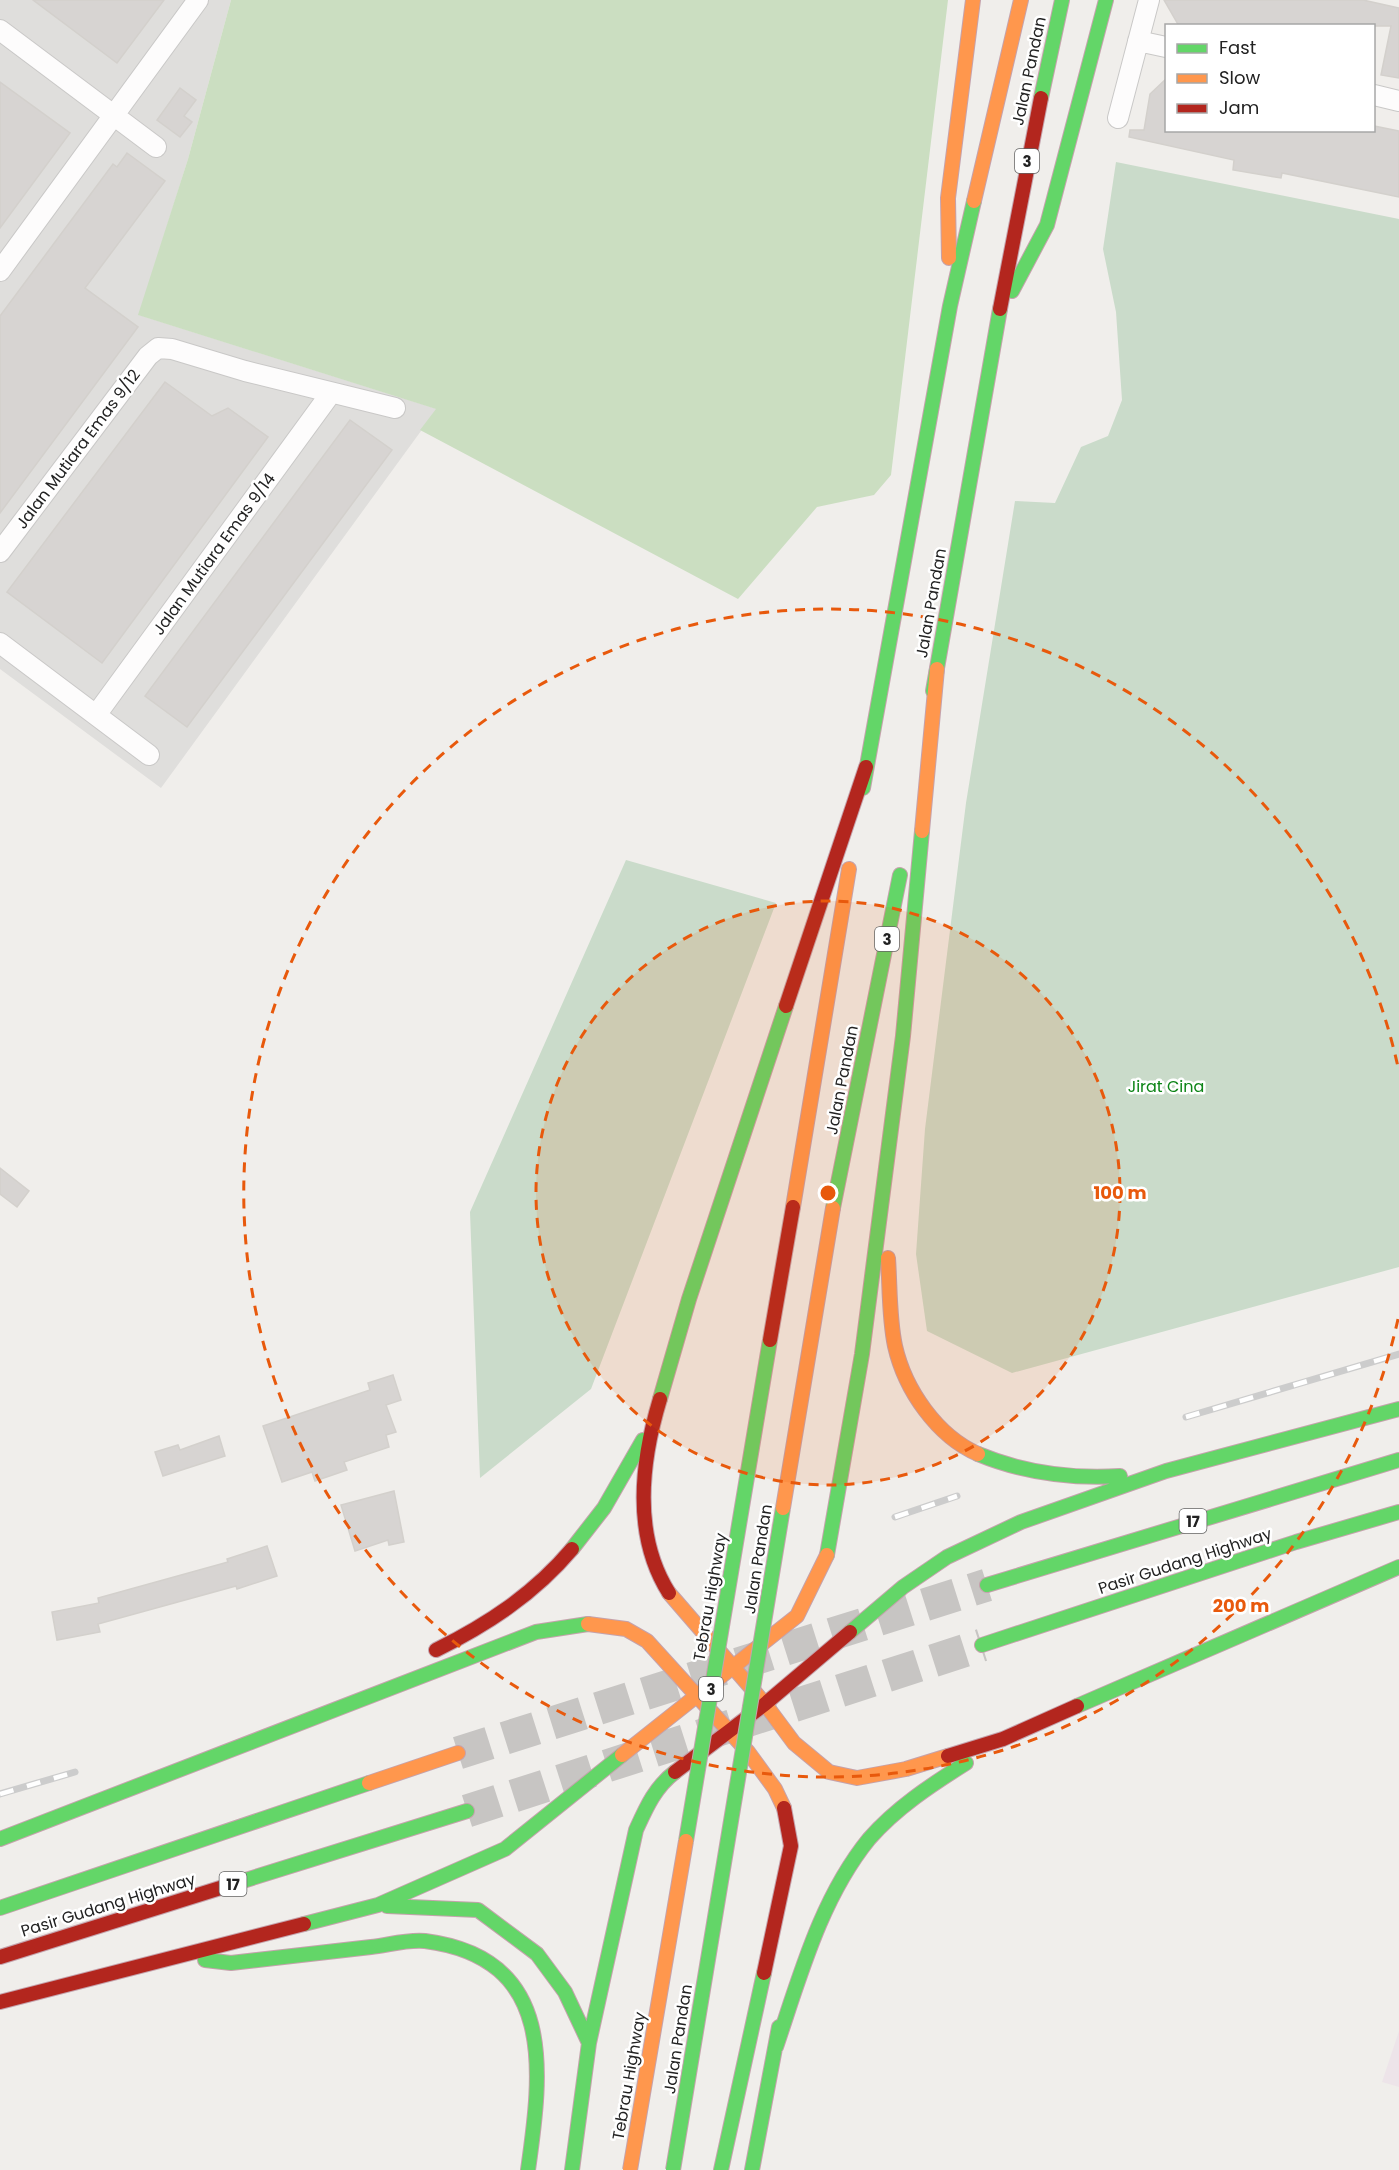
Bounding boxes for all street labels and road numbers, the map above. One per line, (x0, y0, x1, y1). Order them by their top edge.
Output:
street label: Jalan Pandan (1006, 14, 1052, 128)
road number: 3 (1015, 149, 1039, 173)
street label: Jalan Mutiara Emas 9/12 (10, 364, 146, 534)
street label: Jalan Mutiara Emas 9/14 (147, 468, 281, 640)
street label: Jalan Pandan (910, 546, 952, 660)
road number: 3 (875, 927, 899, 951)
street label: Jalan Pandan (820, 1023, 864, 1137)
street label: Jalan Pandan (738, 1503, 778, 1615)
road number: 17 (1180, 1509, 1206, 1533)
street label: Pasir Gudang Highway (1095, 1522, 1275, 1600)
street label: Tebrau Highway (687, 1531, 733, 1663)
road number: 3 (699, 1677, 723, 1701)
street label: Pasir Gudang Highway (18, 1868, 198, 1942)
road number: 17 (220, 1872, 246, 1896)
street label: Jalan Pandan (658, 1983, 698, 2095)
street label: Tebrau Highway (606, 2010, 652, 2142)

